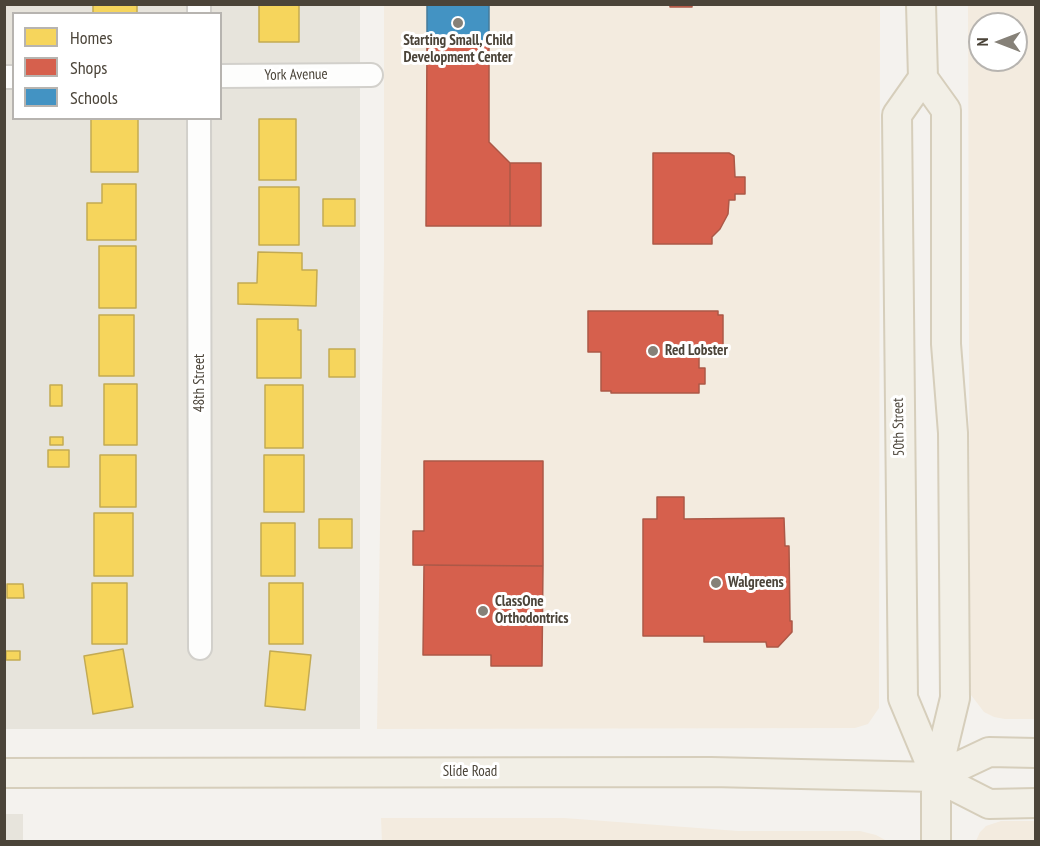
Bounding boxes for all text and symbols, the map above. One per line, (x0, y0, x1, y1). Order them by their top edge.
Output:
legend (12, 12, 222, 120)
north arrow (968, 12, 1028, 72)
marker: Starting Small, Child Development Center (451, 16, 465, 30)
text: Homes (70, 26, 113, 49)
place label: Starting Small, Child Development Center (403, 32, 513, 67)
text: N (972, 38, 992, 46)
text: Shops (70, 56, 107, 79)
street label: York Avenue (264, 65, 328, 85)
text: Schools (70, 86, 118, 109)
place label: Red Lobster (665, 342, 728, 360)
marker: Red Lobster (646, 344, 660, 358)
street label: 48th Street (191, 354, 209, 412)
street label: 50th Street (889, 398, 909, 456)
place label: Walgreens (728, 574, 784, 592)
marker: Walgreens (709, 576, 723, 590)
place label: ClassOne Orthodontrics (495, 593, 569, 628)
marker: ClassOne Orthodontrics (476, 604, 490, 618)
street label: Slide Road (443, 763, 497, 781)

